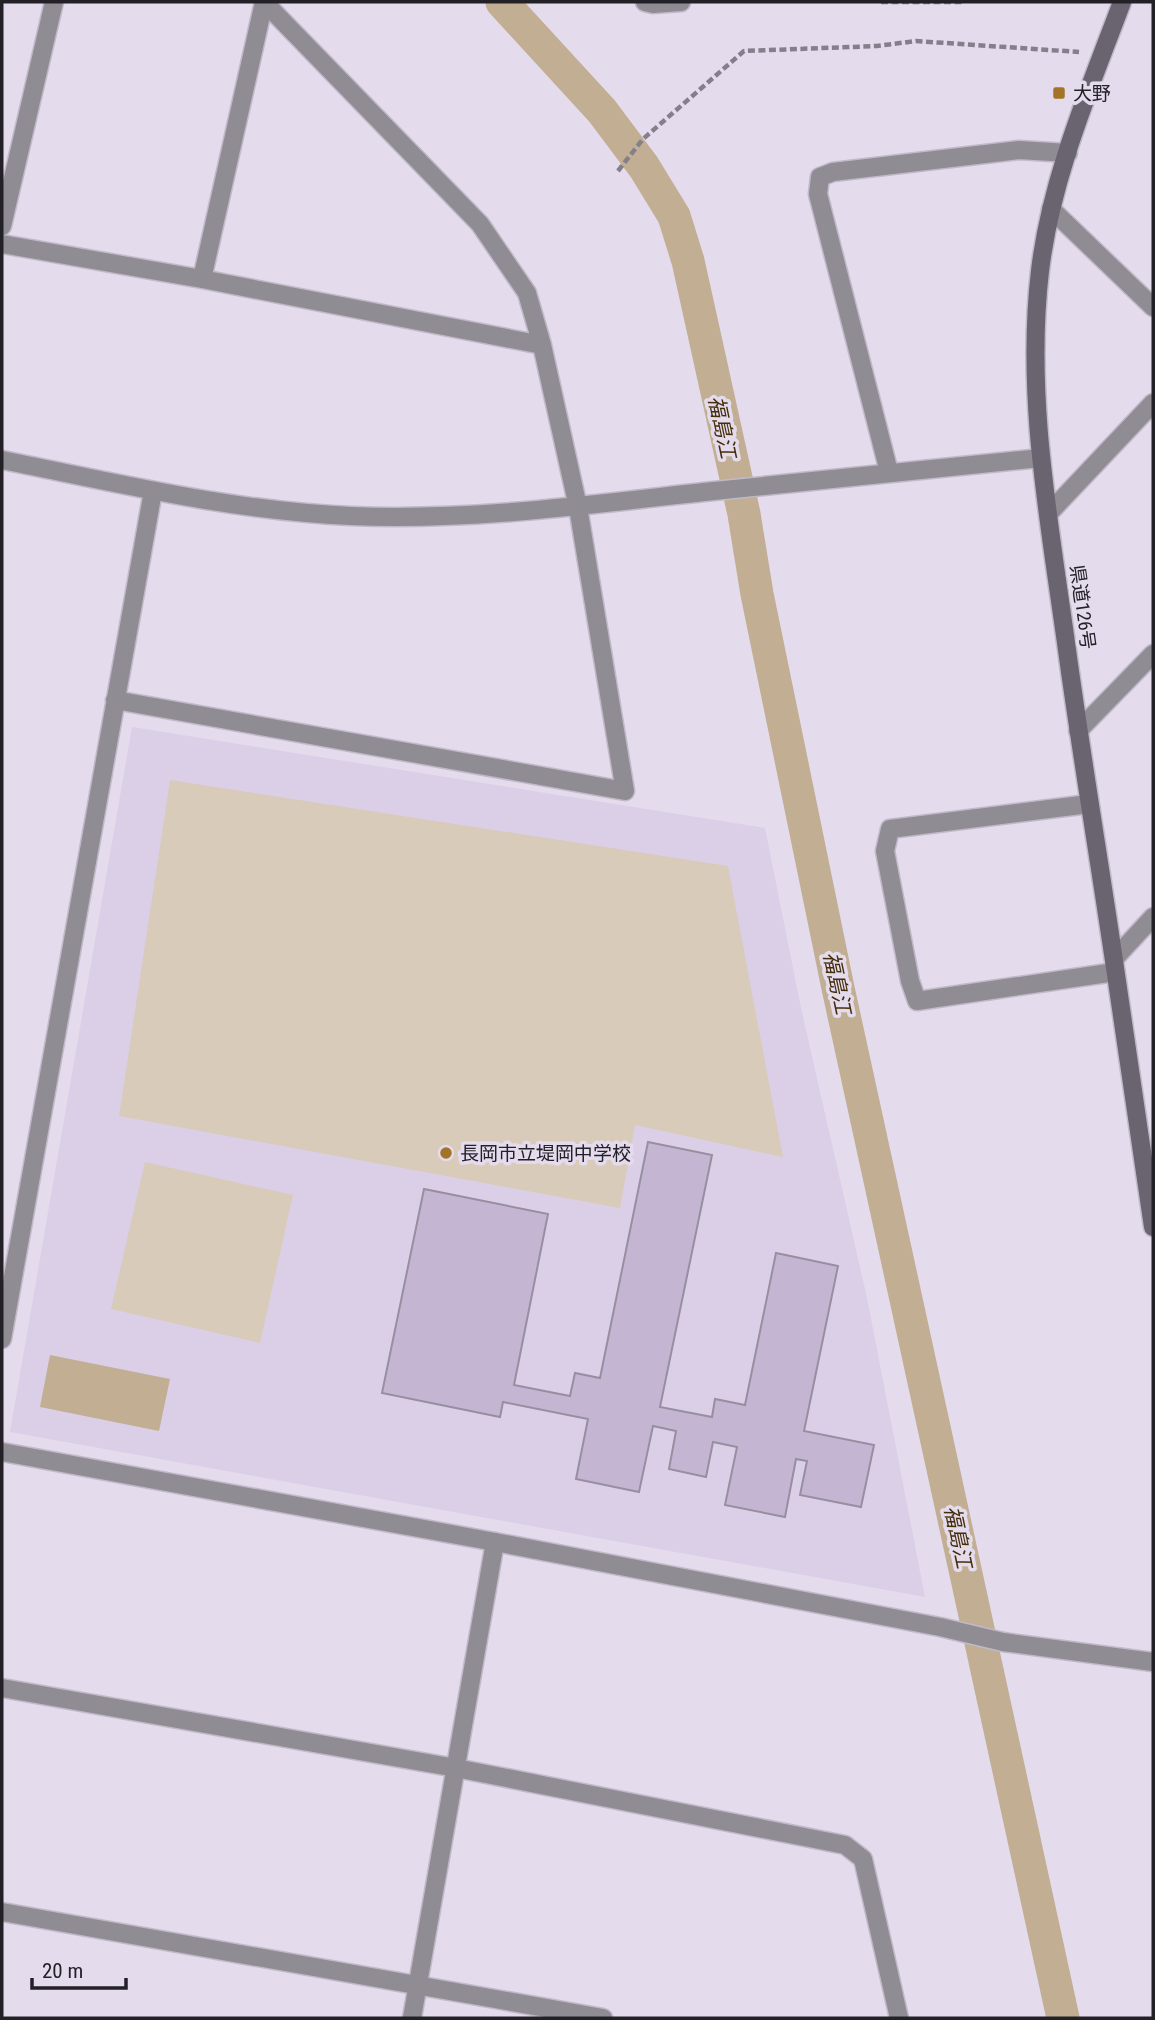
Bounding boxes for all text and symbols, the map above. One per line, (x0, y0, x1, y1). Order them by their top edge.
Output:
place label: 大野 (1073, 82, 1111, 105)
marker: 大野 (1051, 85, 1067, 101)
water label: 福島江 (704, 394, 741, 462)
street label: 県道126号 (1065, 563, 1100, 651)
water label: 福島江 (819, 950, 856, 1018)
place label: 長岡市立堤岡中学校 (460, 1142, 631, 1165)
marker: 長岡市立堤岡中学校 (438, 1145, 454, 1161)
water label: 福島江 (940, 1504, 977, 1572)
scale bar (32, 1946, 126, 1990)
text: 20 m (42, 1959, 83, 1983)

